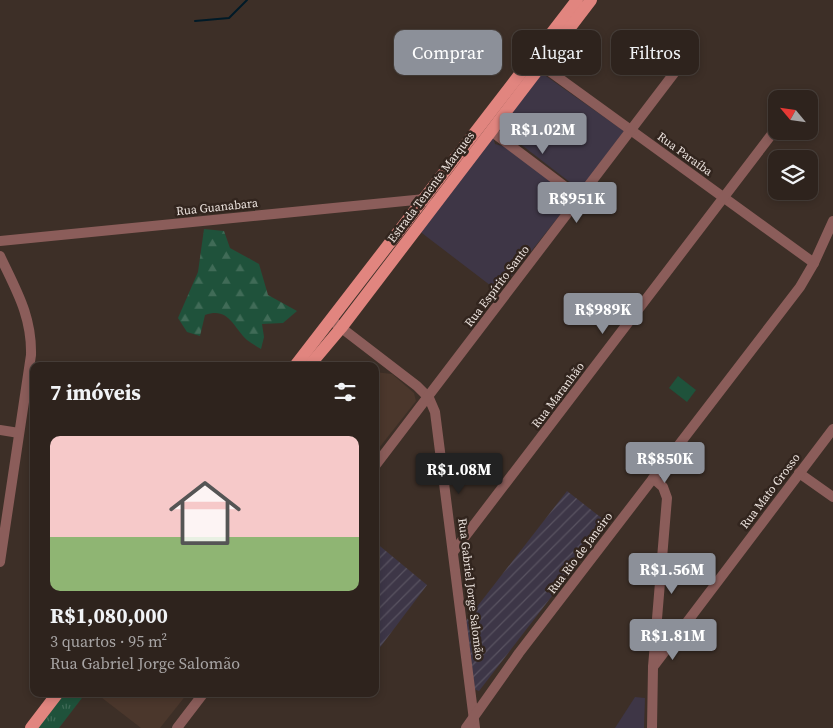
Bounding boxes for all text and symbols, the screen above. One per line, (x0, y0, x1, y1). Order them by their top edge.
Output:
chip: Comprar (394, 30, 502, 75)
chip: Alugar (512, 30, 601, 75)
chip: Filtros (611, 30, 699, 75)
north arrow (768, 90, 818, 140)
map controls (768, 90, 818, 200)
pin: R$1.02M (497, 112, 589, 155)
text: R$1.02M (511, 118, 575, 140)
street label: Estrada Tenente Marques (384, 128, 478, 246)
street label: Rua Paraíba (654, 129, 716, 180)
button: layers (768, 150, 818, 200)
pin: R$951K (536, 182, 618, 224)
text: R$951K (549, 187, 605, 209)
street label: Rua Guanabara (175, 195, 260, 219)
street label: Rua Espírito Santo (461, 242, 533, 330)
pin: R$989K (562, 292, 644, 335)
text: R$989K (575, 298, 631, 320)
street label: Rua Maranhão (528, 359, 588, 431)
text: 7 imóveis (50, 378, 141, 407)
icon: filters (331, 378, 359, 406)
pin: R$850K (624, 442, 706, 484)
text: R$850K (637, 447, 693, 469)
street label: Rua Mato Grosso (736, 450, 804, 532)
pin: R$1.08M (413, 452, 505, 495)
text: R$1.08M (427, 458, 491, 480)
icon: home (160, 468, 250, 558)
street label: Rua Rio de Janeiro (544, 508, 616, 597)
street label: Rua Gabriel Jorge Salomão (454, 517, 488, 661)
pin: R$1.56M (626, 552, 718, 595)
text: R$1.56M (640, 558, 704, 580)
text: R$1,080,000 (50, 601, 168, 630)
pin: R$1.81M (627, 618, 719, 661)
text: R$1.81M (641, 624, 705, 646)
text: 3 quartos · 95 m² (50, 630, 167, 652)
text: Rua Gabriel Jorge Salomão (50, 652, 240, 674)

